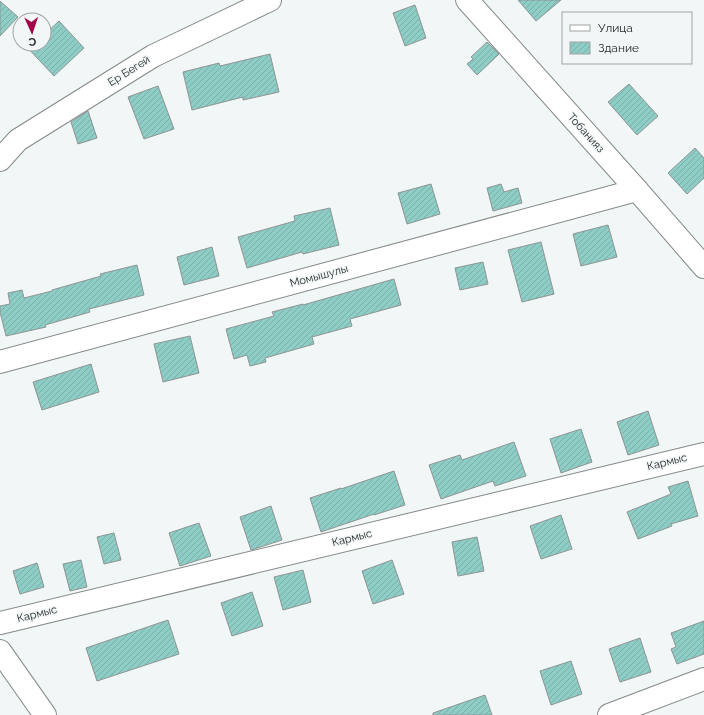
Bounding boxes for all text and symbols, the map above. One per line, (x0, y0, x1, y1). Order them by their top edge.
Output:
north arrow (12, 12, 52, 52)
legend (562, 12, 692, 64)
text: Улица (598, 21, 633, 35)
text: С (28, 35, 37, 48)
text: Здание (598, 41, 639, 55)
street label: Ер Бегей (105, 53, 153, 89)
street label: Тобанияз (565, 111, 607, 155)
street label: Момышулы (288, 262, 350, 290)
street label: Кармыс (646, 451, 688, 473)
street label: Кармыс (331, 527, 373, 549)
street label: Кармыс (16, 603, 58, 625)

